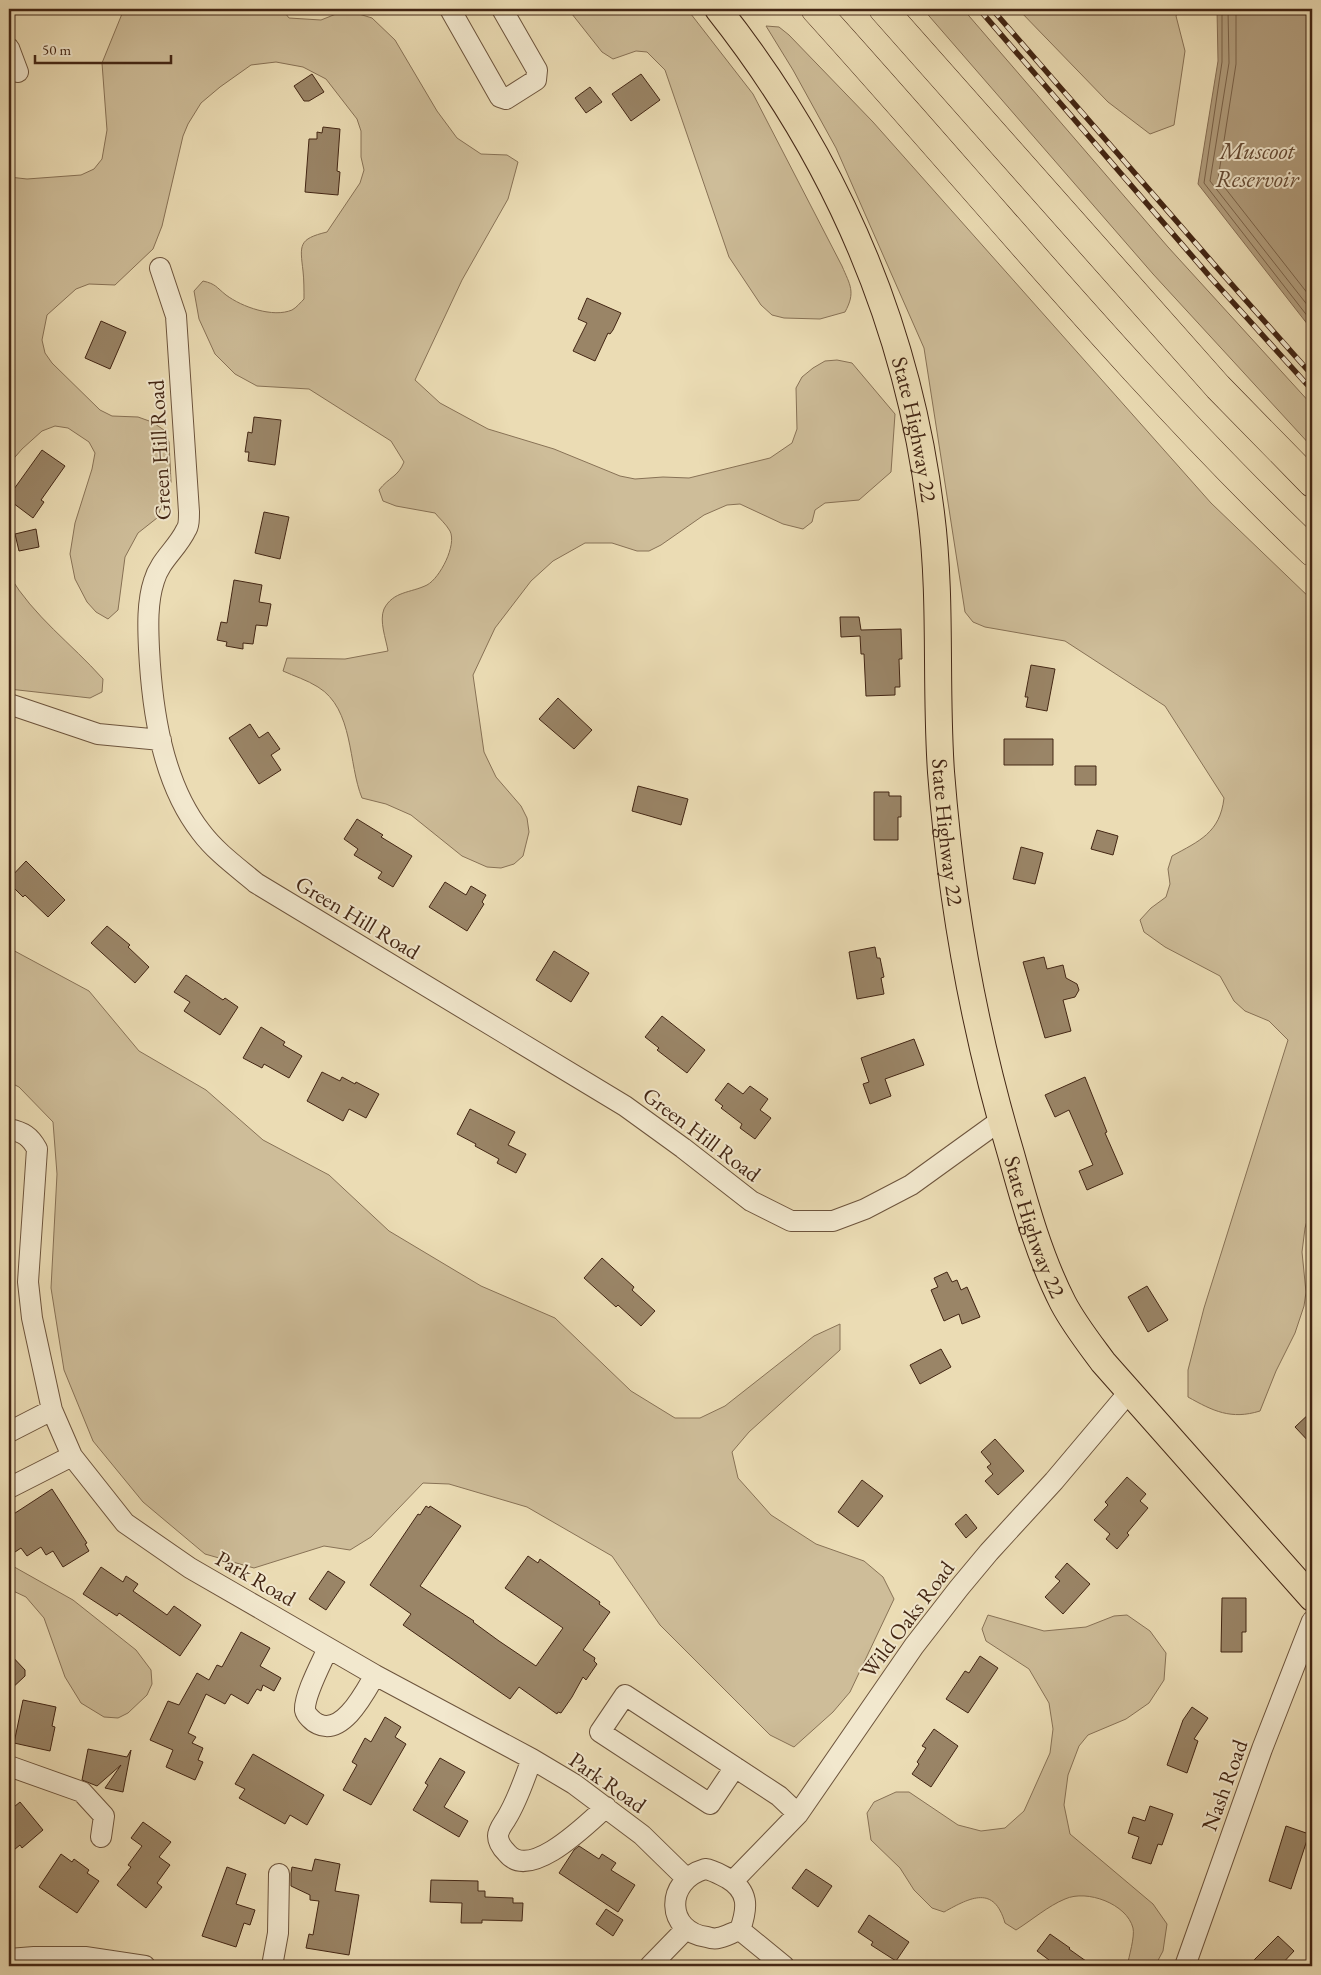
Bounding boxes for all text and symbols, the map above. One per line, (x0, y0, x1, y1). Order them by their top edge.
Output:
scale bar (35, 32, 171, 64)
text: 50 m (42, 40, 71, 59)
water label: Muscoot Reservoir (1215, 135, 1301, 194)
street label: State Highway 22 (885, 353, 944, 504)
street label: Green Hill Road (141, 378, 178, 521)
street label: State Highway 22 (925, 758, 970, 908)
street label: Green Hill Road (290, 869, 426, 966)
street label: Green Hill Road (637, 1081, 767, 1189)
street label: State Highway 22 (997, 1153, 1072, 1303)
street label: Park Road (210, 1544, 302, 1613)
street label: Wild Oaks Road (854, 1554, 961, 1684)
street label: Nash Road (1195, 1735, 1255, 1835)
street label: Park Road (563, 1745, 653, 1820)

